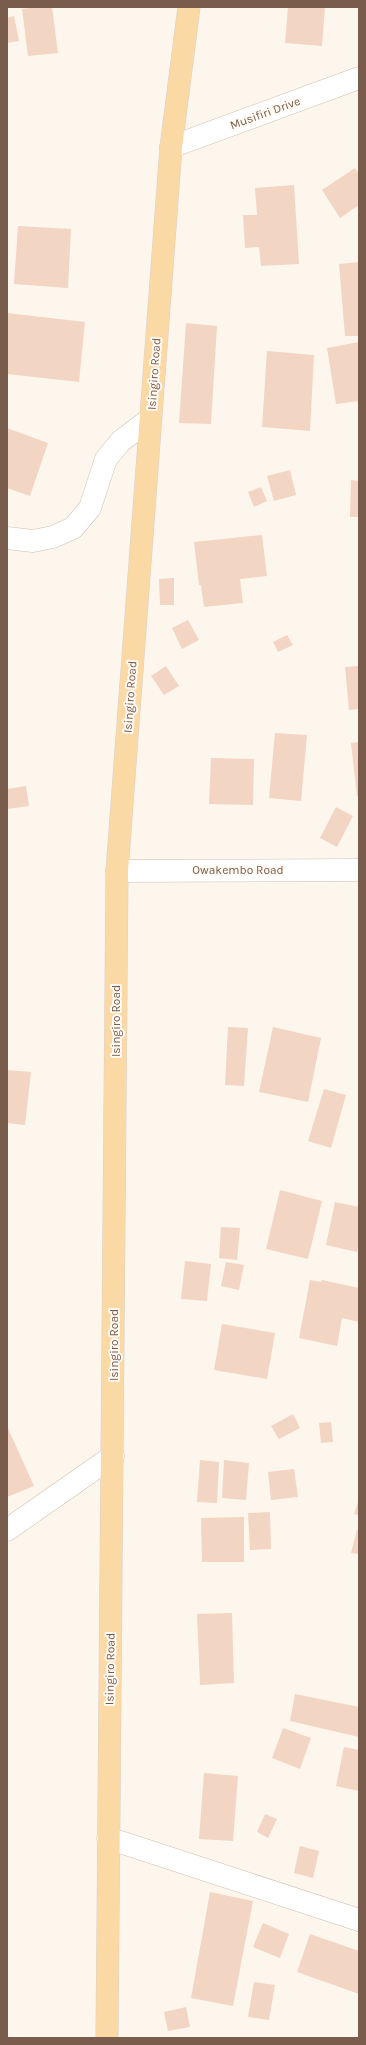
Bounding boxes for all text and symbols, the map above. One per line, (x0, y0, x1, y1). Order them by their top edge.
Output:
street label: Musifiri Drive (228, 94, 302, 132)
street label: Isingiro Road (144, 337, 164, 411)
street label: Isingiro Road (120, 660, 140, 734)
street label: Owakembo Road (192, 863, 284, 877)
street label: Isingiro Road (109, 985, 123, 1057)
street label: Isingiro Road (107, 1309, 121, 1381)
street label: Isingiro Road (102, 1633, 118, 1705)

